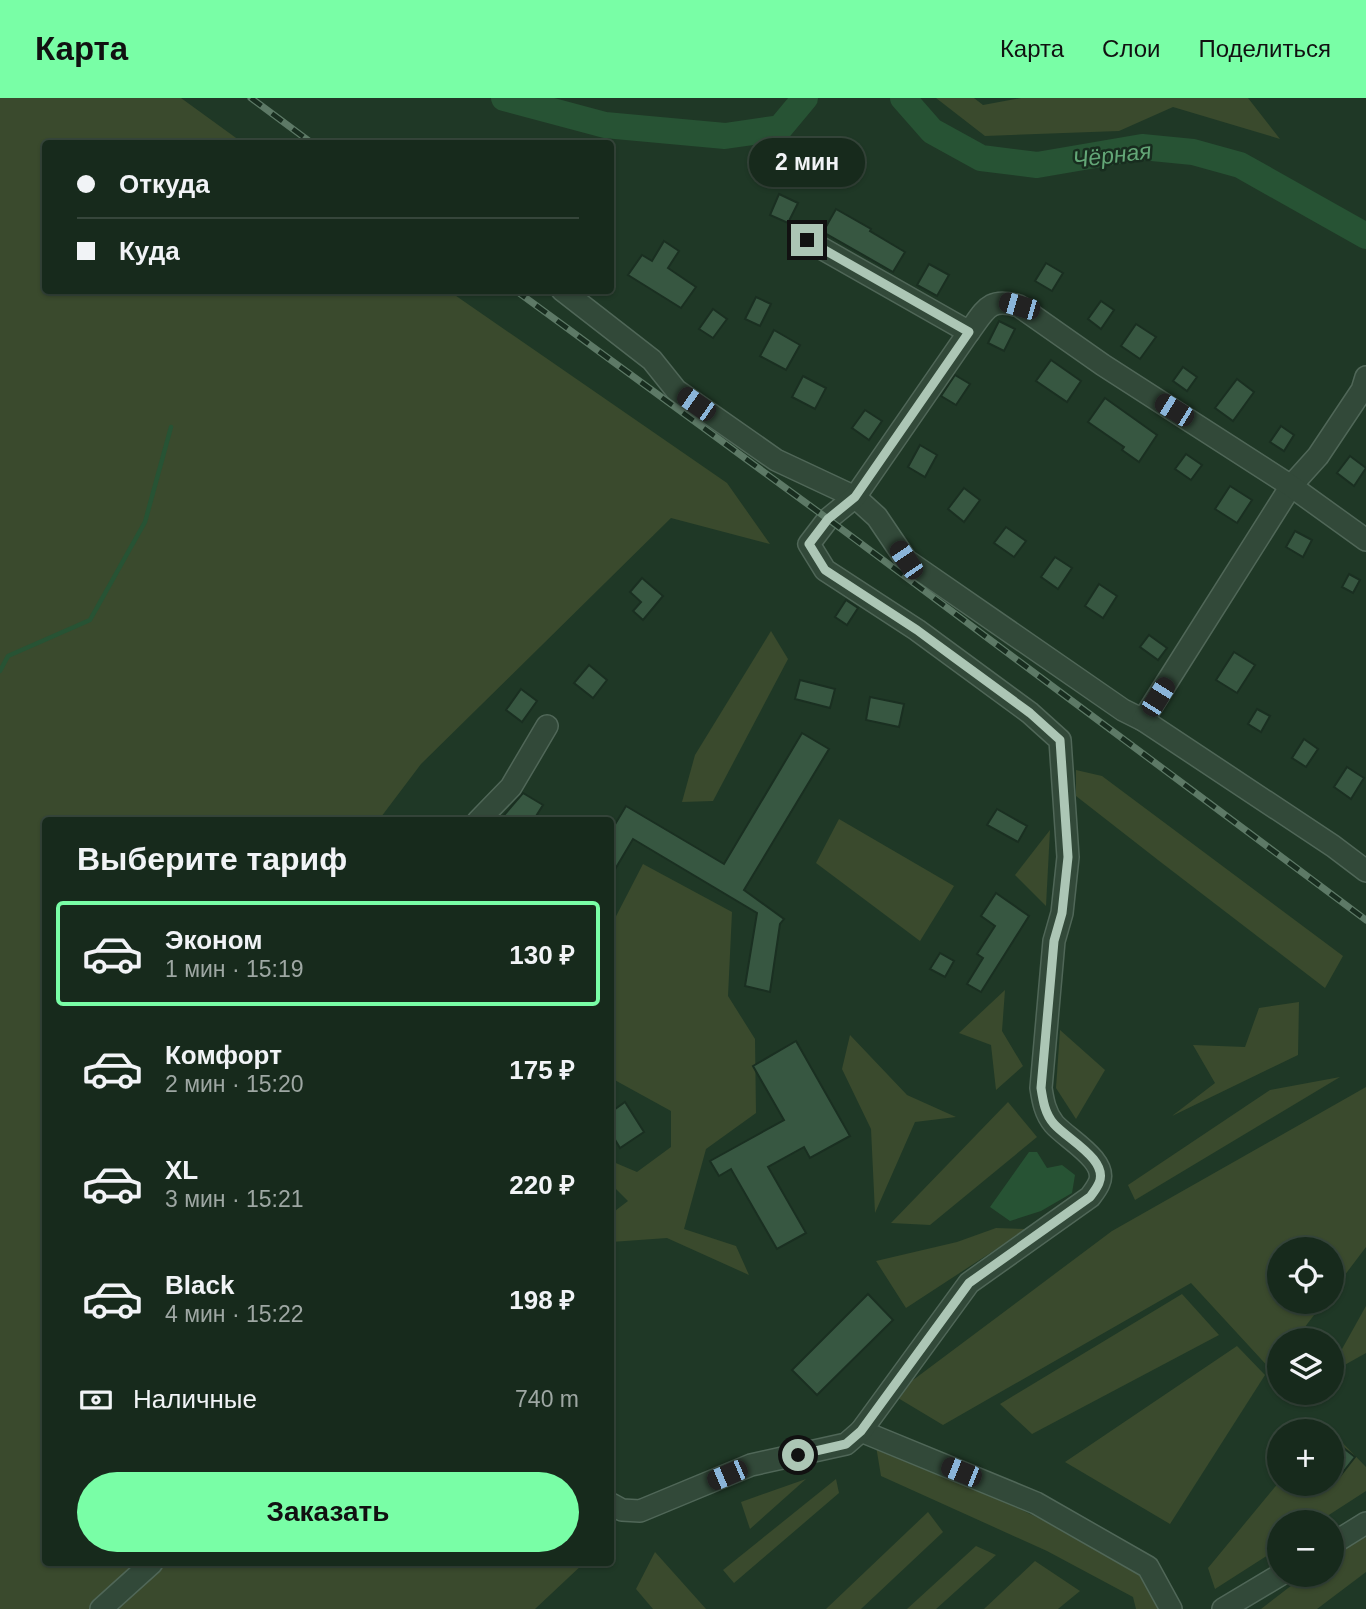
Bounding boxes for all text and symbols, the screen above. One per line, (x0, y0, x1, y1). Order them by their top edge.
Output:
text: Карта (35, 30, 128, 67)
text: Карта (1000, 35, 1064, 62)
text: Слои (1102, 35, 1160, 62)
text: Поделиться (1198, 35, 1331, 62)
water label: Чёрная (1071, 137, 1153, 173)
callout: 2 мин (749, 138, 865, 188)
text: 2 мин (775, 149, 839, 175)
text: Откуда (119, 169, 210, 199)
route end (791, 224, 823, 256)
text: Куда (119, 236, 180, 266)
car (996, 290, 1043, 322)
car (673, 383, 720, 425)
car (1151, 390, 1198, 430)
car (886, 537, 927, 583)
car (1138, 674, 1179, 720)
text: Выберите тариф (77, 841, 347, 877)
icon: car (81, 922, 144, 985)
text: Эконом (165, 925, 263, 955)
text: 130 ₽ (509, 940, 575, 970)
text: 1 мин · 15:19 (165, 956, 304, 982)
icon: car (81, 1037, 144, 1100)
text: Комфорт (165, 1040, 282, 1070)
text: 175 ₽ (509, 1055, 575, 1085)
text: 2 мин · 15:20 (165, 1071, 304, 1097)
icon: car (81, 1152, 144, 1215)
text: XL (165, 1155, 198, 1185)
text: 220 ₽ (509, 1170, 575, 1200)
text: 3 мин · 15:21 (165, 1186, 304, 1212)
map controls (1267, 1237, 1344, 1587)
button: locate (1267, 1237, 1344, 1314)
icon: car (81, 1267, 144, 1330)
text: Black (165, 1270, 234, 1300)
text: 198 ₽ (509, 1285, 575, 1315)
text: 4 мин · 15:22 (165, 1301, 304, 1327)
button: layers (1267, 1328, 1344, 1405)
icon: cash (77, 1381, 115, 1419)
text: Наличные (133, 1384, 257, 1414)
text: 740 m (515, 1386, 579, 1412)
button: + (1267, 1419, 1344, 1496)
route start (782, 1439, 814, 1471)
car (938, 1454, 985, 1490)
car (704, 1457, 751, 1493)
button: Заказать (77, 1472, 579, 1552)
button: − (1267, 1510, 1344, 1587)

